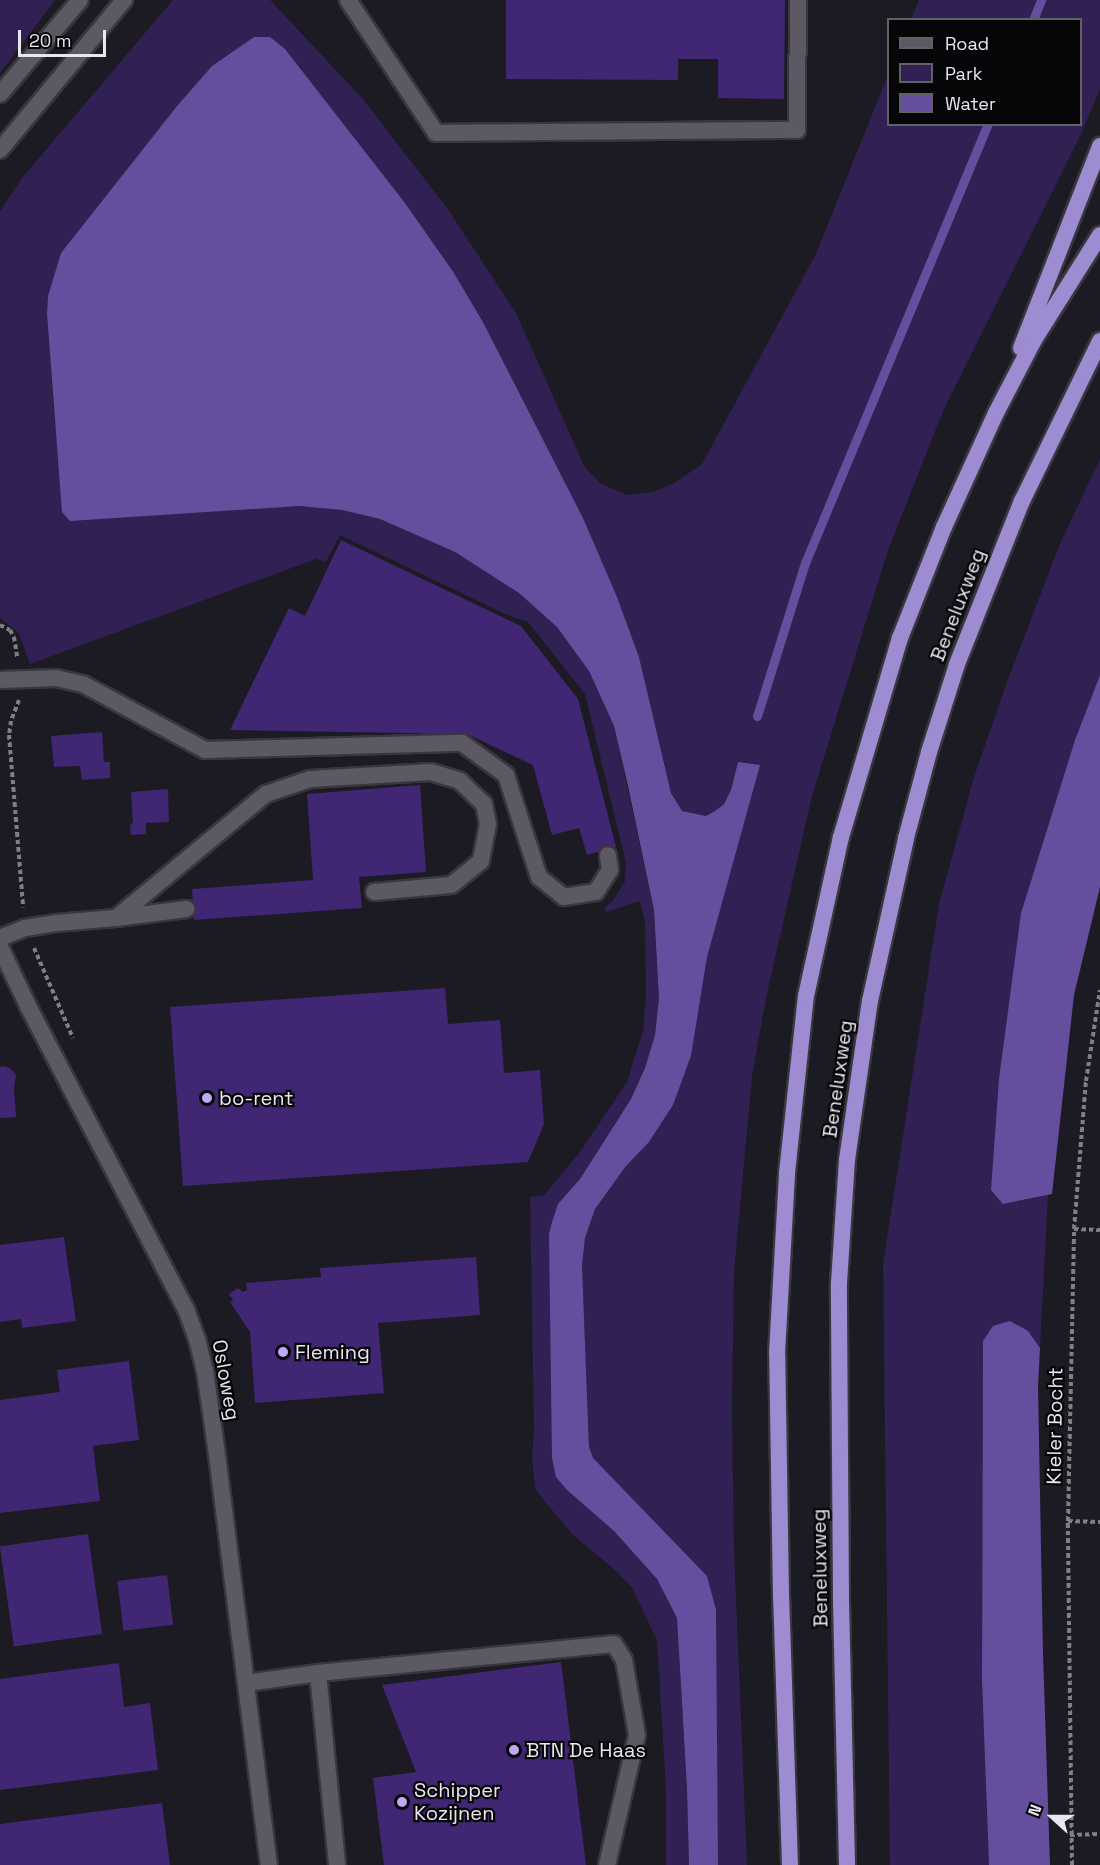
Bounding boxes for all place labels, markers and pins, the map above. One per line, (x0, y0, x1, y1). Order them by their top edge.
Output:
place label: bo-rent (219, 1086, 294, 1110)
marker: bo-rent (200, 1091, 214, 1105)
place label: Fleming (295, 1340, 370, 1364)
marker: Fleming (276, 1345, 290, 1359)
place label: BTN De Haas (526, 1738, 646, 1762)
marker: BTN De Haas (507, 1743, 521, 1757)
place label: Schipper Kozijnen (414, 1778, 501, 1825)
marker: Schipper Kozijnen (395, 1795, 409, 1809)

